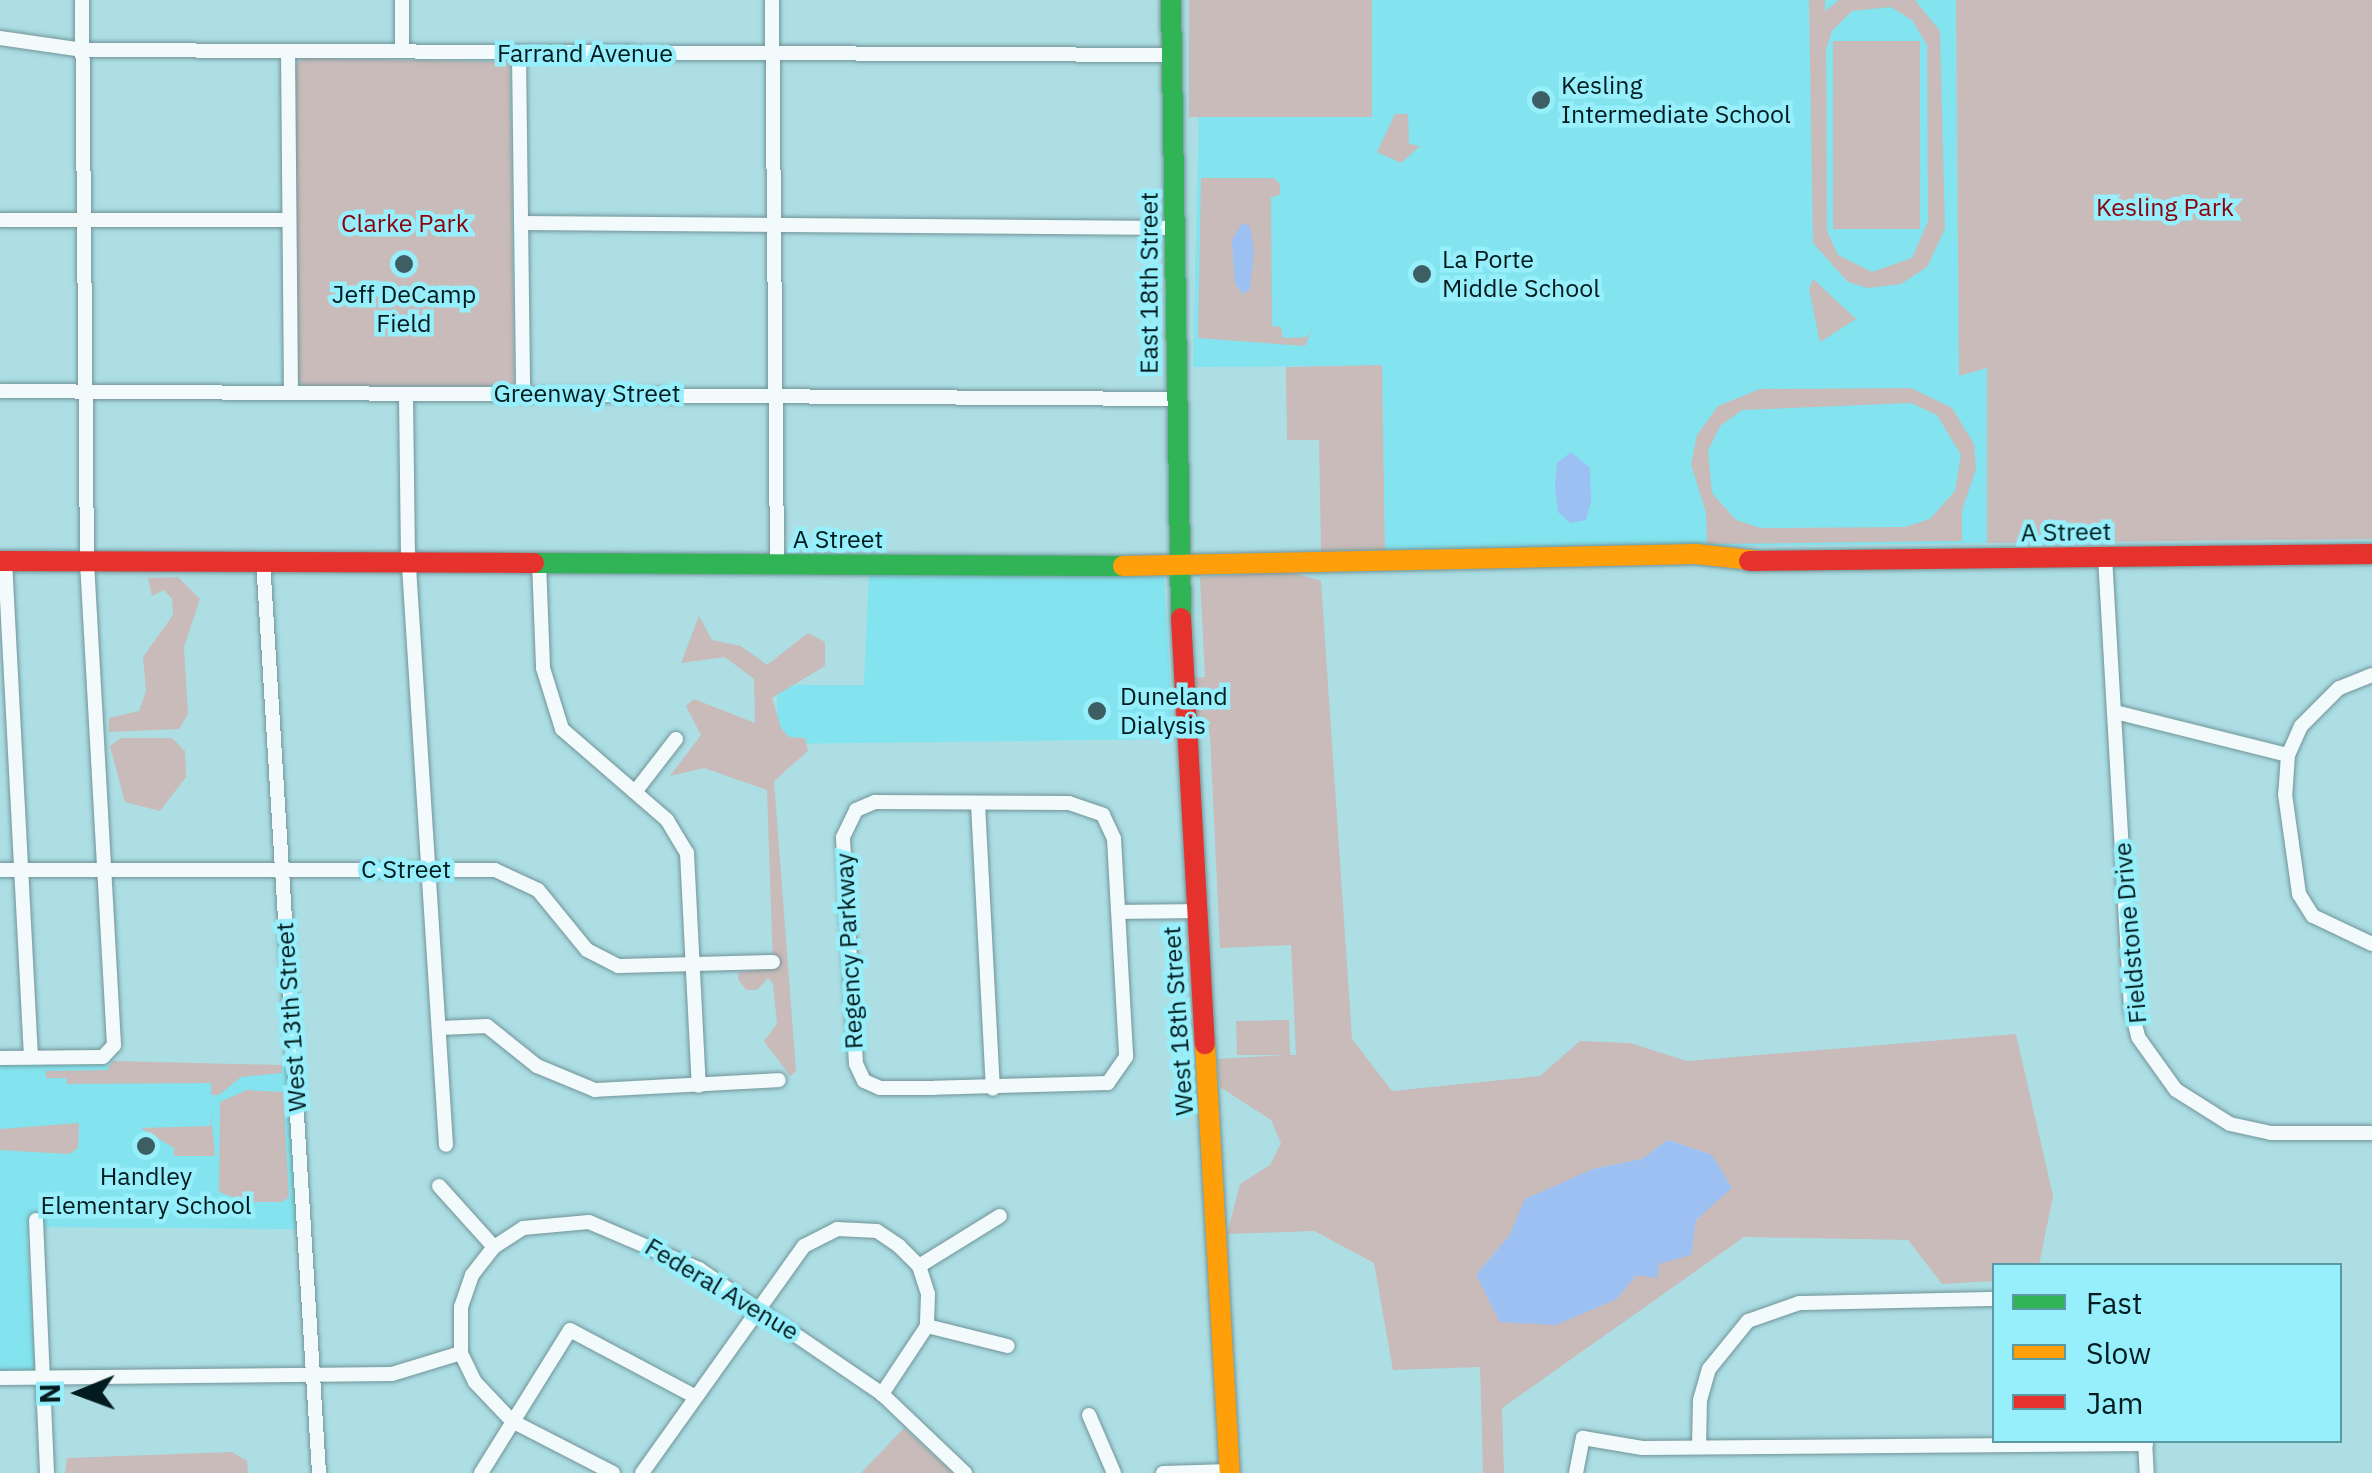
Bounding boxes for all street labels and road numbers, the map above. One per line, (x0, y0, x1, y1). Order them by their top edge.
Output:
street label: Farrand Avenue (497, 38, 673, 68)
street label: East 18th Street (1134, 192, 1164, 374)
street label: Greenway Street (493, 378, 681, 408)
street label: A Street (2020, 516, 2112, 548)
street label: A Street (793, 524, 883, 554)
street label: Fieldstone Drive (2107, 841, 2153, 1025)
street label: Regency Parkway (829, 852, 869, 1050)
street label: C Street (361, 854, 451, 884)
street label: West 13th Street (269, 921, 313, 1113)
street label: West 18th Street (1156, 925, 1200, 1117)
street label: Federal Avenue (640, 1231, 804, 1347)

